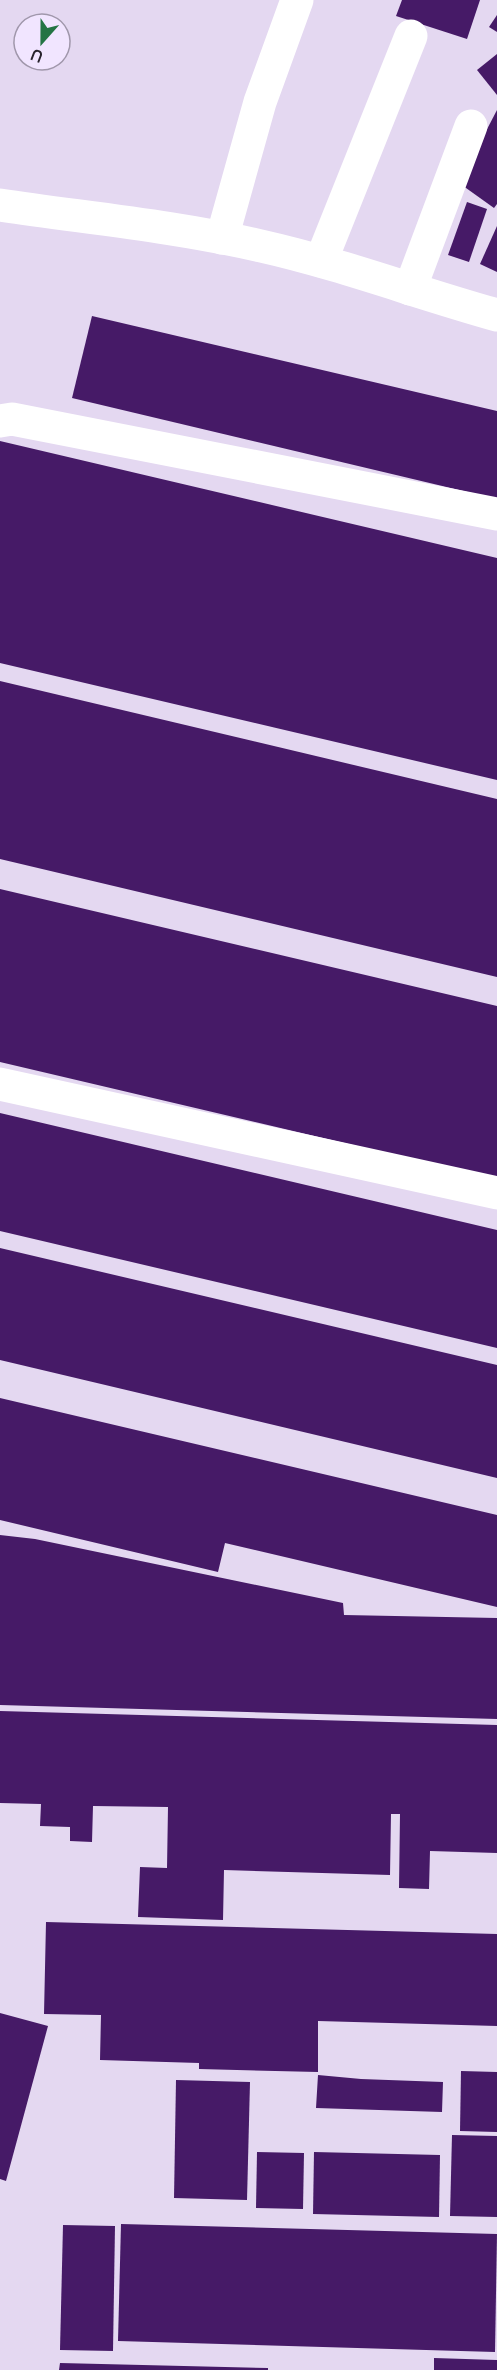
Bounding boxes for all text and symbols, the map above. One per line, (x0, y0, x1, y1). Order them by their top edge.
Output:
north arrow (12, 12, 72, 72)
text: U (27, 44, 46, 68)

